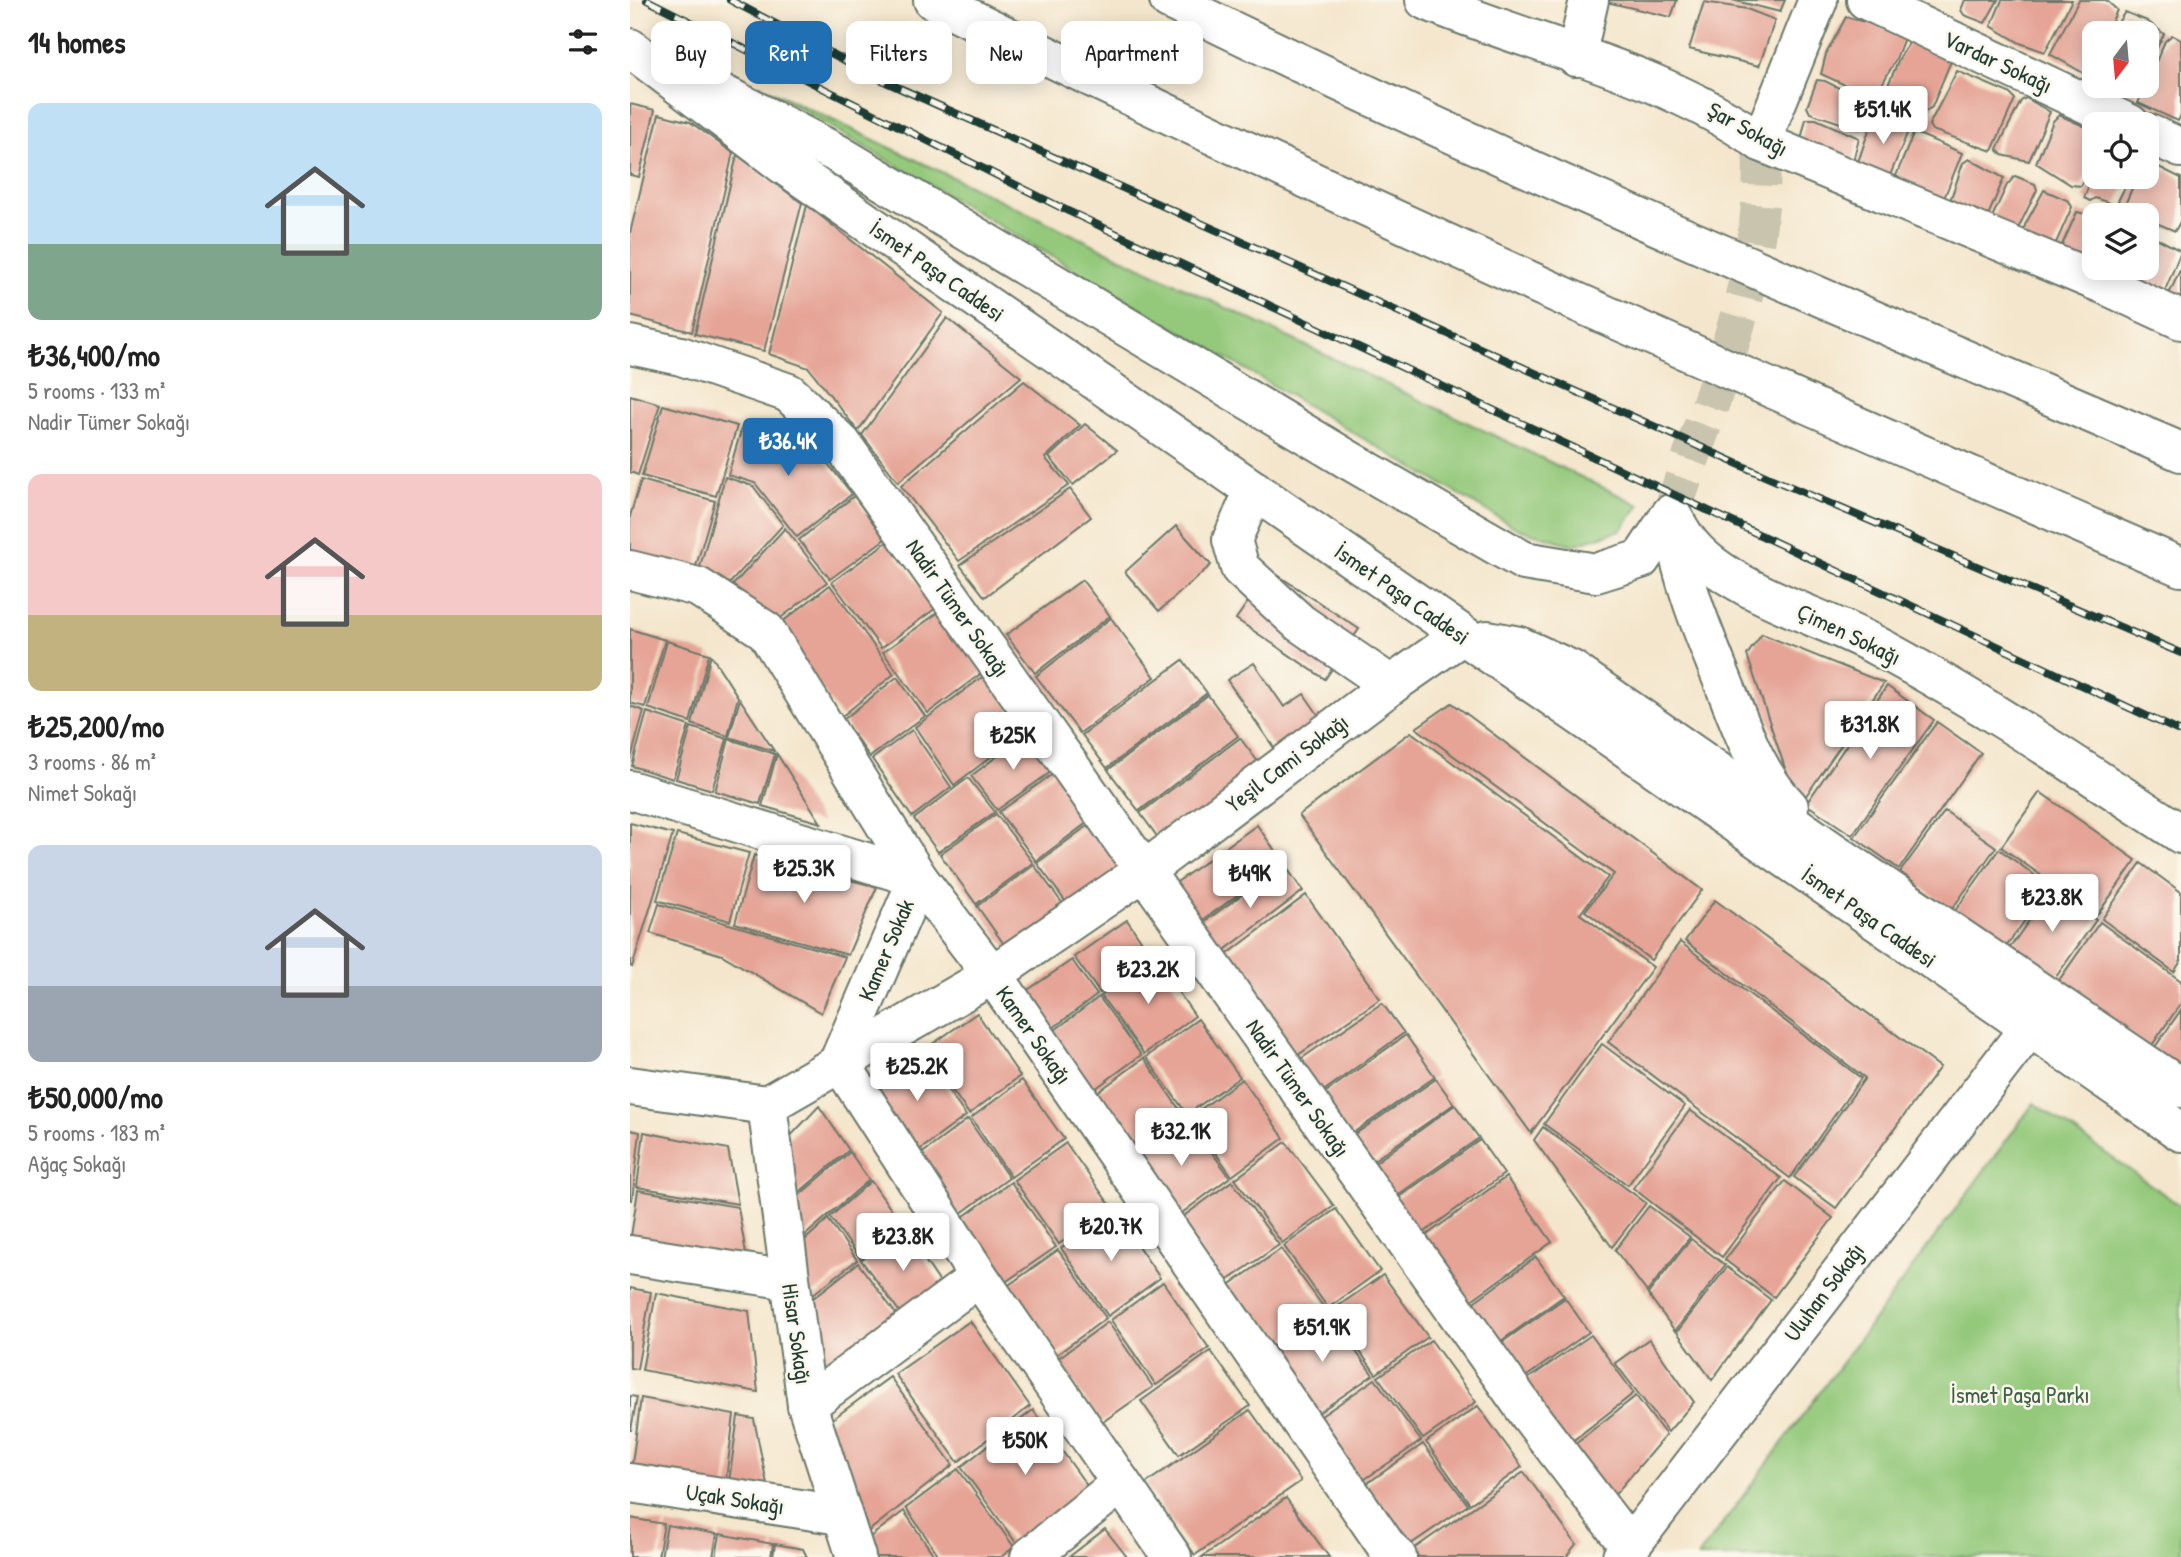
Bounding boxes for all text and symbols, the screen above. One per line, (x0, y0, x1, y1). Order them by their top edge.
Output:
chip: Buy (651, 21, 731, 84)
chip: Rent (745, 21, 832, 84)
chip: Filters (846, 21, 952, 84)
chip: New (966, 21, 1047, 84)
chip: Apartment (1061, 21, 1203, 84)
north arrow (2082, 21, 2160, 98)
map controls (2082, 21, 2159, 280)
text: 14 homes (28, 22, 126, 62)
icon: filters (564, 23, 602, 61)
street label: Vardar Sokağı (1939, 23, 2058, 100)
pin: ₺51.4K (1826, 86, 1940, 146)
text: ₺51.4K (1855, 93, 1911, 124)
street label: Şar Sokağı (1702, 94, 1794, 163)
button: locate (2082, 112, 2159, 189)
icon: home (252, 148, 378, 274)
button: layers (2082, 203, 2159, 280)
street label: İsmet Paşa Caddesi (864, 213, 1011, 329)
text: ₺36,400/mo (28, 335, 160, 375)
text: 5 rooms · 133 m² (28, 375, 165, 406)
text: Nadir Tümer Sokağı (28, 406, 190, 437)
pin: ₺36.4K (731, 419, 845, 478)
text: ₺36.4K (759, 425, 817, 456)
icon: home (252, 519, 378, 645)
street label: Nadir Tümer Sokağı (899, 532, 1018, 683)
street label: İsmet Paşa Caddesi (1329, 536, 1476, 652)
street label: Çimen Sokağı (1792, 595, 1906, 672)
pin: ₺31.8K (1813, 702, 1927, 761)
text: ₺25,200/mo (28, 706, 164, 746)
street label: Yeşil Cami Sokağı (1219, 706, 1354, 819)
text: ₺31.8K (1841, 708, 1899, 739)
pin: ₺25K (972, 712, 1054, 772)
text: ₺25K (990, 719, 1036, 750)
text: 3 rooms · 86 m² (28, 746, 156, 777)
text: Nimet Sokağı (28, 777, 137, 808)
pin: ₺25.3K (747, 846, 861, 905)
pin: ₺49K (1209, 850, 1291, 910)
text: ₺25.3K (774, 852, 834, 883)
text: ₺49K (1229, 857, 1271, 888)
street label: İsmet Paşa Caddesi (1796, 859, 1943, 975)
pin: ₺23.8K (1995, 874, 2109, 934)
text: ₺23.8K (2021, 881, 2083, 912)
icon: home (252, 890, 378, 1016)
street label: Kamer Sokak (850, 894, 921, 1006)
pin: ₺23.2K (1091, 946, 1205, 1006)
text: ₺23.2K (1117, 953, 1179, 984)
street label: Kamer Sokağı (989, 979, 1080, 1090)
street label: Nadir Tümer Sokağı (1239, 1012, 1358, 1163)
pin: ₺25.2K (860, 1044, 974, 1103)
text: ₺25.2K (886, 1050, 948, 1081)
text: ₺50,000/mo (28, 1077, 163, 1117)
pin: ₺32.1K (1124, 1108, 1238, 1168)
text: ₺32.1K (1151, 1115, 1211, 1146)
text: 5 rooms · 183 m² (28, 1117, 165, 1148)
text: Ağaç Sokağı (28, 1148, 126, 1179)
pin: ₺20.7K (1054, 1204, 1168, 1263)
text: ₺20.7K (1080, 1210, 1142, 1241)
pin: ₺23.8K (846, 1214, 960, 1273)
text: ₺23.8K (872, 1220, 934, 1251)
street label: Uluhan Sokağı (1776, 1236, 1871, 1347)
street label: Hisar Sokağı (775, 1281, 820, 1386)
pin: ₺51.9K (1265, 1304, 1379, 1364)
text: ₺51.9K (1294, 1311, 1350, 1342)
park label: İsmet Paşa Parkı (1950, 1379, 2090, 1410)
pin: ₺50K (984, 1418, 1066, 1477)
text: ₺50K (1002, 1424, 1048, 1455)
street label: Uçak Sokağı (684, 1475, 786, 1522)

